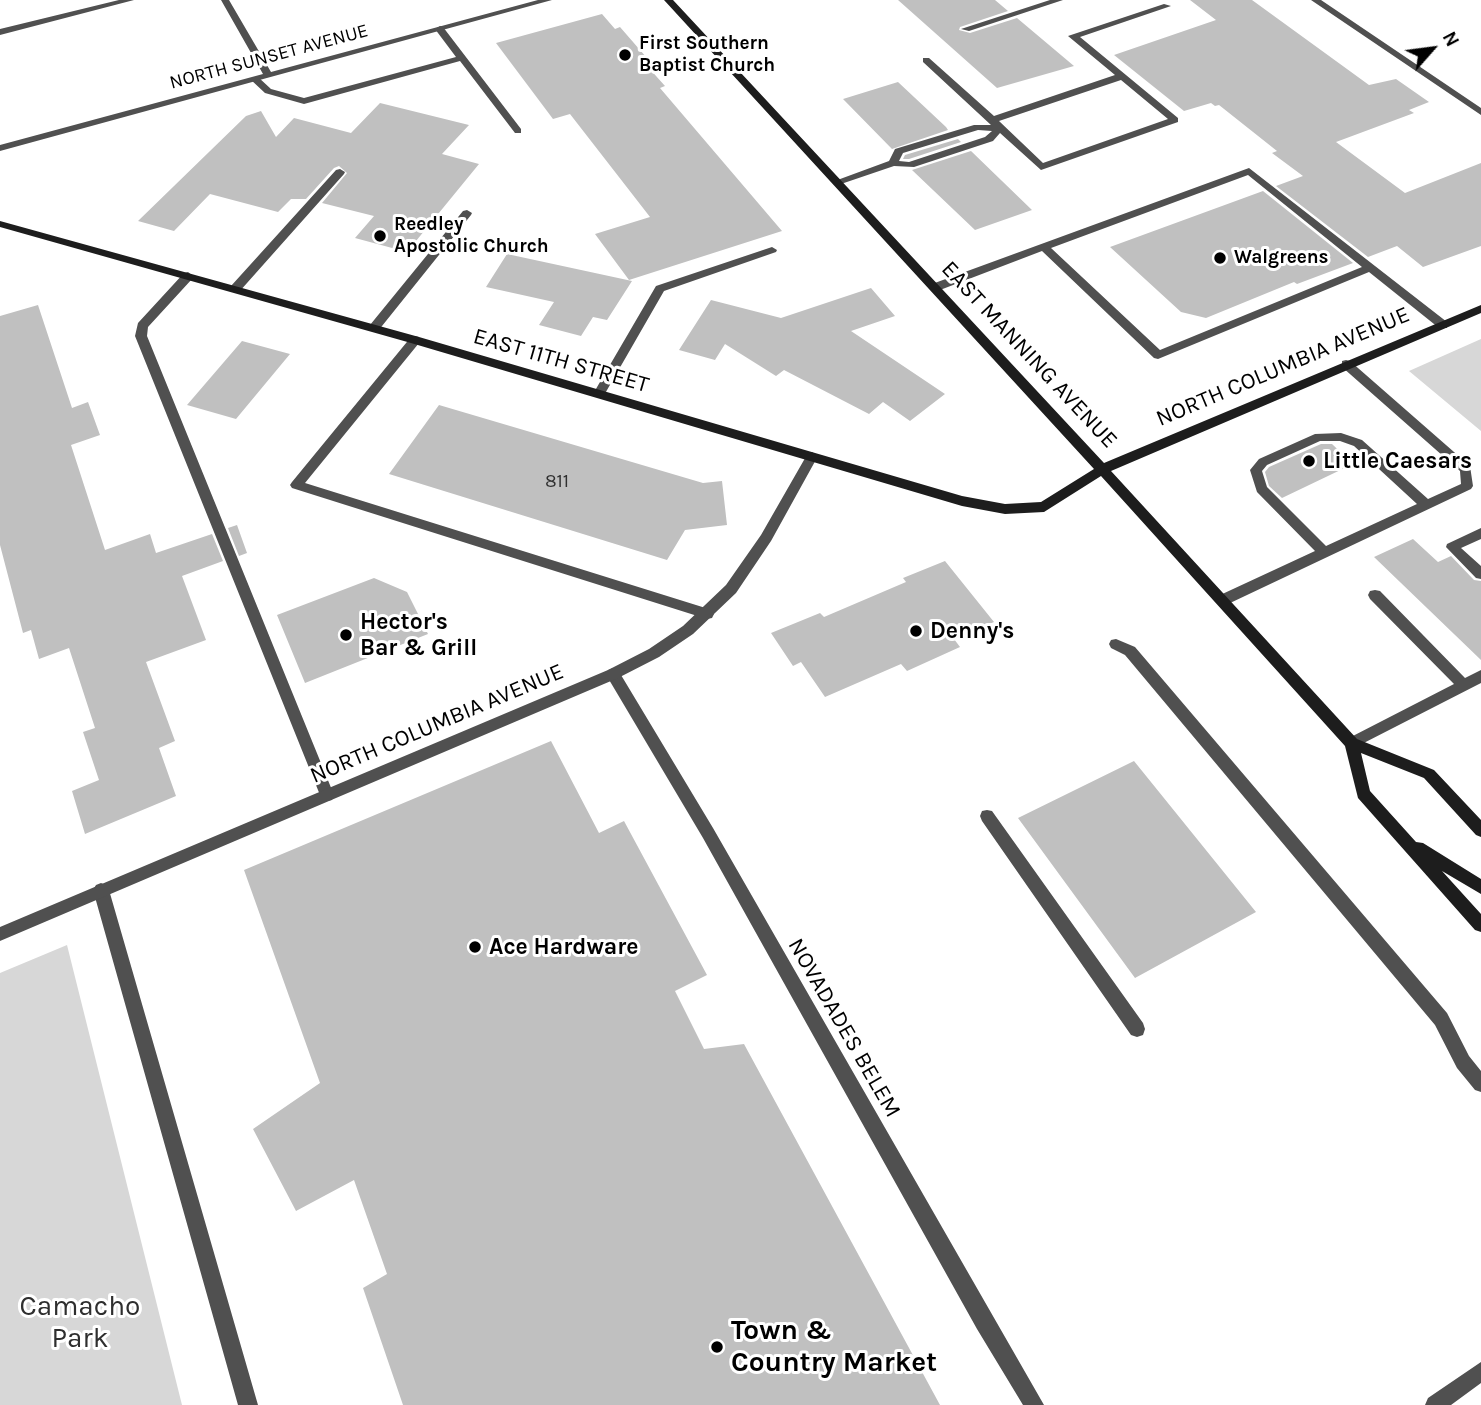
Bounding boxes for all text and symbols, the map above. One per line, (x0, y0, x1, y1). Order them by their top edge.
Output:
north arrow (1397, 14, 1467, 84)
street label: NORTH SUNSET AVENUE (167, 20, 371, 94)
text: N (1438, 28, 1463, 50)
place label: First Southern Baptist Church (639, 33, 775, 77)
marker: First Southern Baptist Church (617, 47, 633, 63)
place label: Reedley Apostolic Church (394, 214, 549, 258)
marker: Reedley Apostolic Church (372, 228, 388, 244)
place label: Walgreens (1234, 247, 1329, 269)
marker: Walgreens (1212, 250, 1228, 266)
street label: EAST MANNING AVENUE (935, 256, 1123, 454)
street label: NORTH COLUMBIA AVENUE (1152, 301, 1414, 433)
street label: EAST 11TH STREET (470, 323, 652, 399)
place label: Little Caesars (1323, 447, 1472, 475)
marker: Little Caesars (1301, 453, 1317, 469)
house number: 811 (545, 471, 569, 493)
place label: Hector's Bar & Grill (360, 608, 477, 662)
place label: Denny's (930, 617, 1014, 645)
marker: Denny's (908, 623, 924, 639)
marker: Hector's Bar & Grill (338, 627, 354, 643)
street label: NORTH COLUMBIA AVENUE (306, 658, 568, 790)
place label: Ace Hardware (489, 933, 639, 961)
street label: NOVADADES BELEM (782, 934, 906, 1122)
marker: Ace Hardware (467, 939, 483, 955)
park label: Camacho Park (20, 1290, 140, 1356)
place label: Town & Country Market (731, 1314, 937, 1380)
marker: Town & Country Market (709, 1339, 725, 1355)

